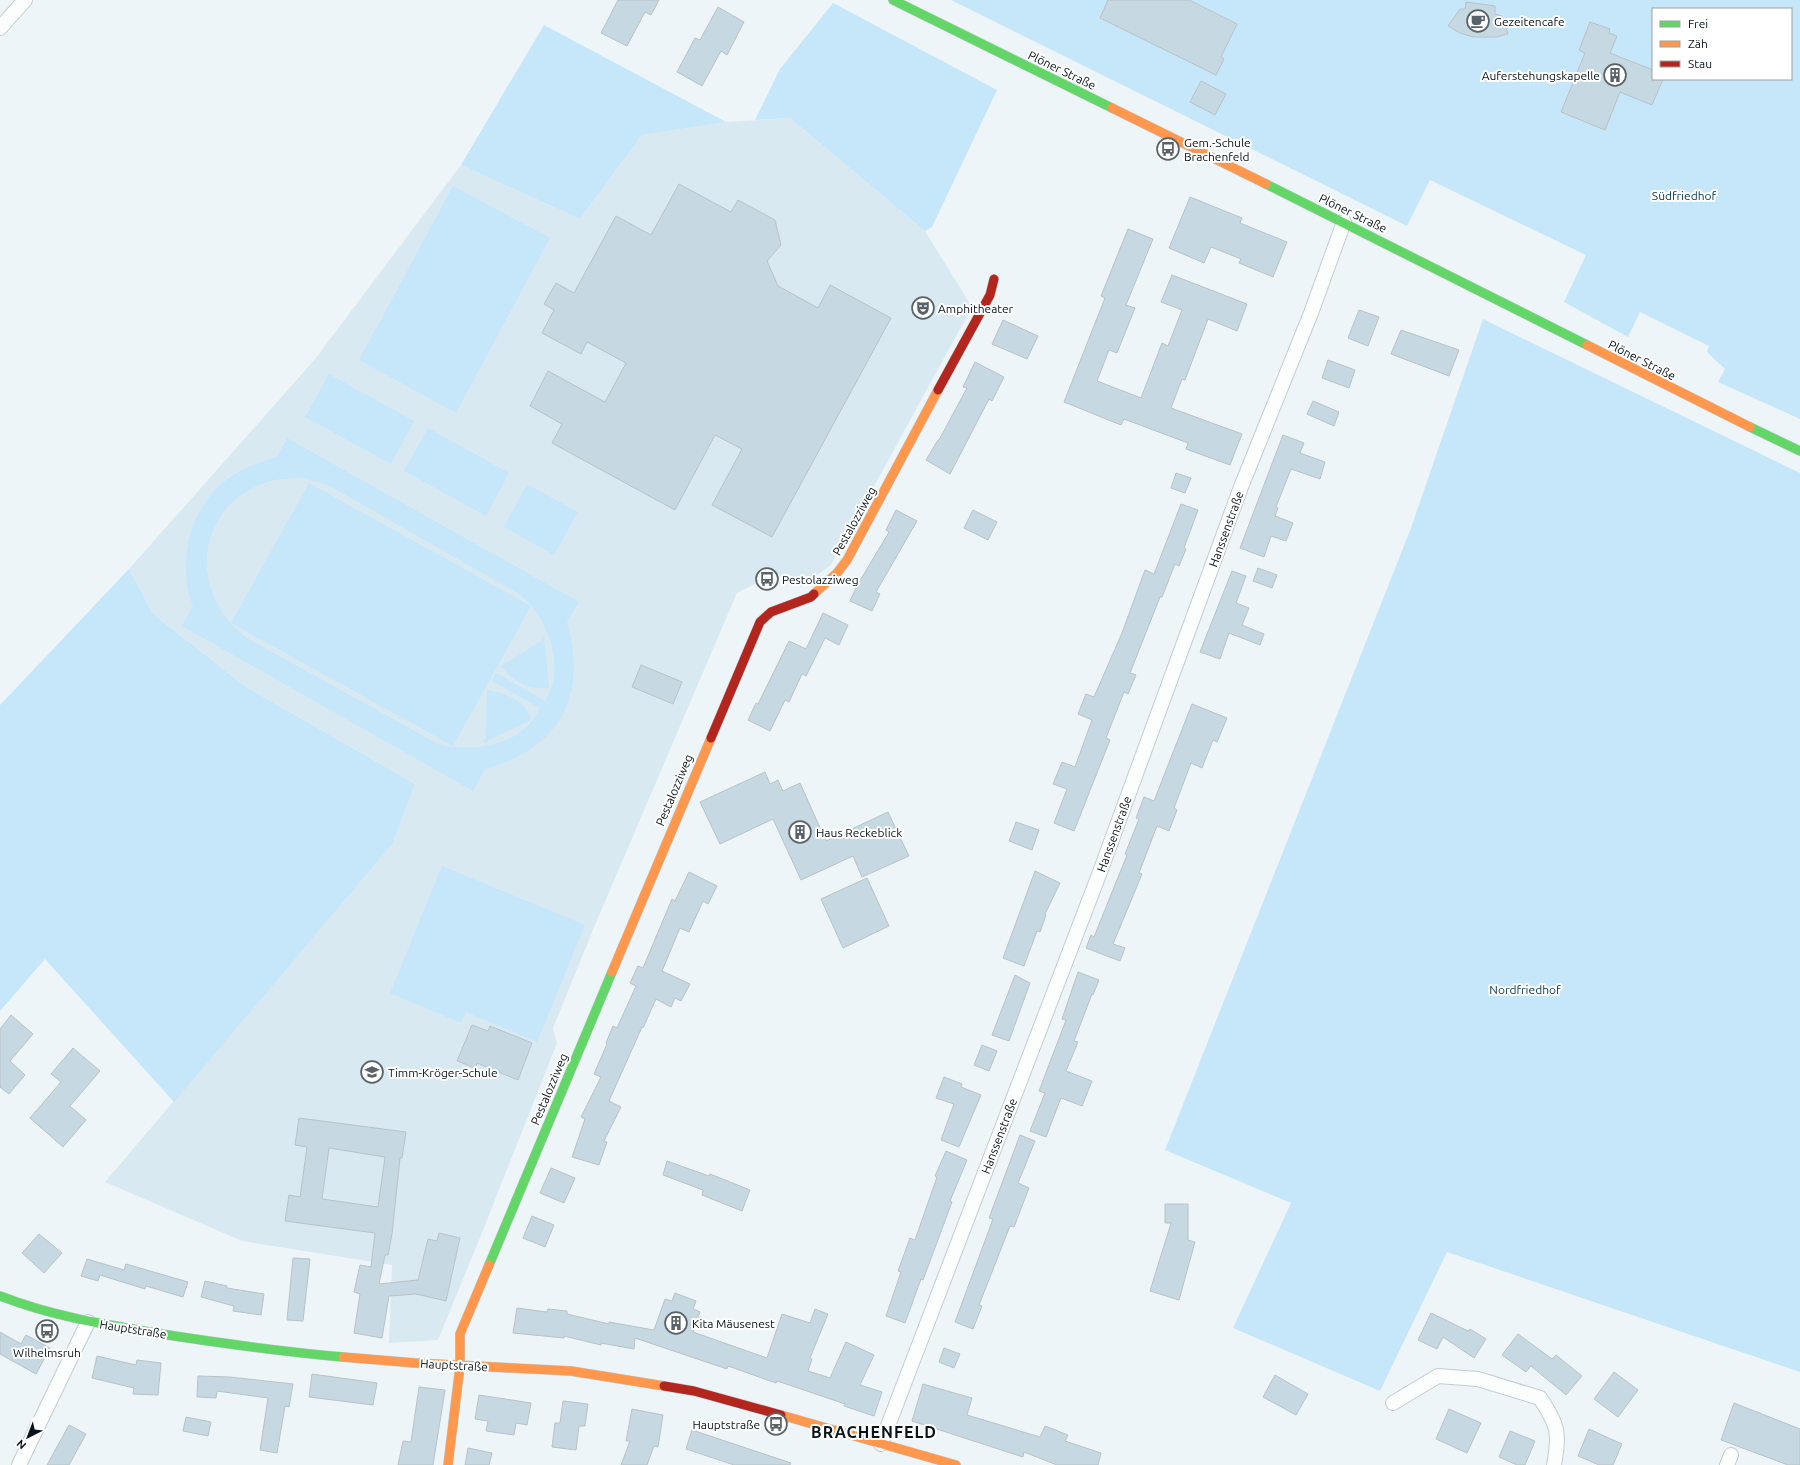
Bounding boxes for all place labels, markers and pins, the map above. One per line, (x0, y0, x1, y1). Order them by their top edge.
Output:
cafe icon: Gezeitencafe (1465, 8, 1491, 34)
place label: Gezeitencafe (1494, 15, 1565, 28)
building icon: Auferstehungskapelle (1602, 62, 1628, 88)
place label: Auferstehungskapelle (1482, 69, 1600, 82)
bus stop icon: Gem.-Schule Brachenfeld (1155, 136, 1181, 162)
place label: Gem.-Schule Brachenfeld (1184, 136, 1251, 163)
theatre icon: Amphitheater (910, 295, 936, 321)
place label: Amphitheater (938, 302, 1014, 315)
bus stop icon: Pestolazziweg (754, 566, 780, 592)
place label: Pestolazziweg (782, 573, 859, 586)
building icon: Haus Reckeblick (787, 819, 813, 845)
place label: Haus Reckeblick (816, 826, 902, 839)
school or university icon: Timm-Kröger-Schule (359, 1059, 385, 1085)
place label: Timm-Kröger-Schule (388, 1066, 498, 1079)
building icon: Kita Mäusenest (663, 1310, 689, 1336)
place label: Kita Mäusenest (692, 1317, 775, 1330)
bus stop icon: Wilhelmsruh (34, 1318, 60, 1344)
place label: Wilhelmsruh (13, 1346, 81, 1359)
bus stop icon: Hauptstraße (763, 1411, 789, 1437)
place label: Hauptstraße (692, 1418, 760, 1431)

